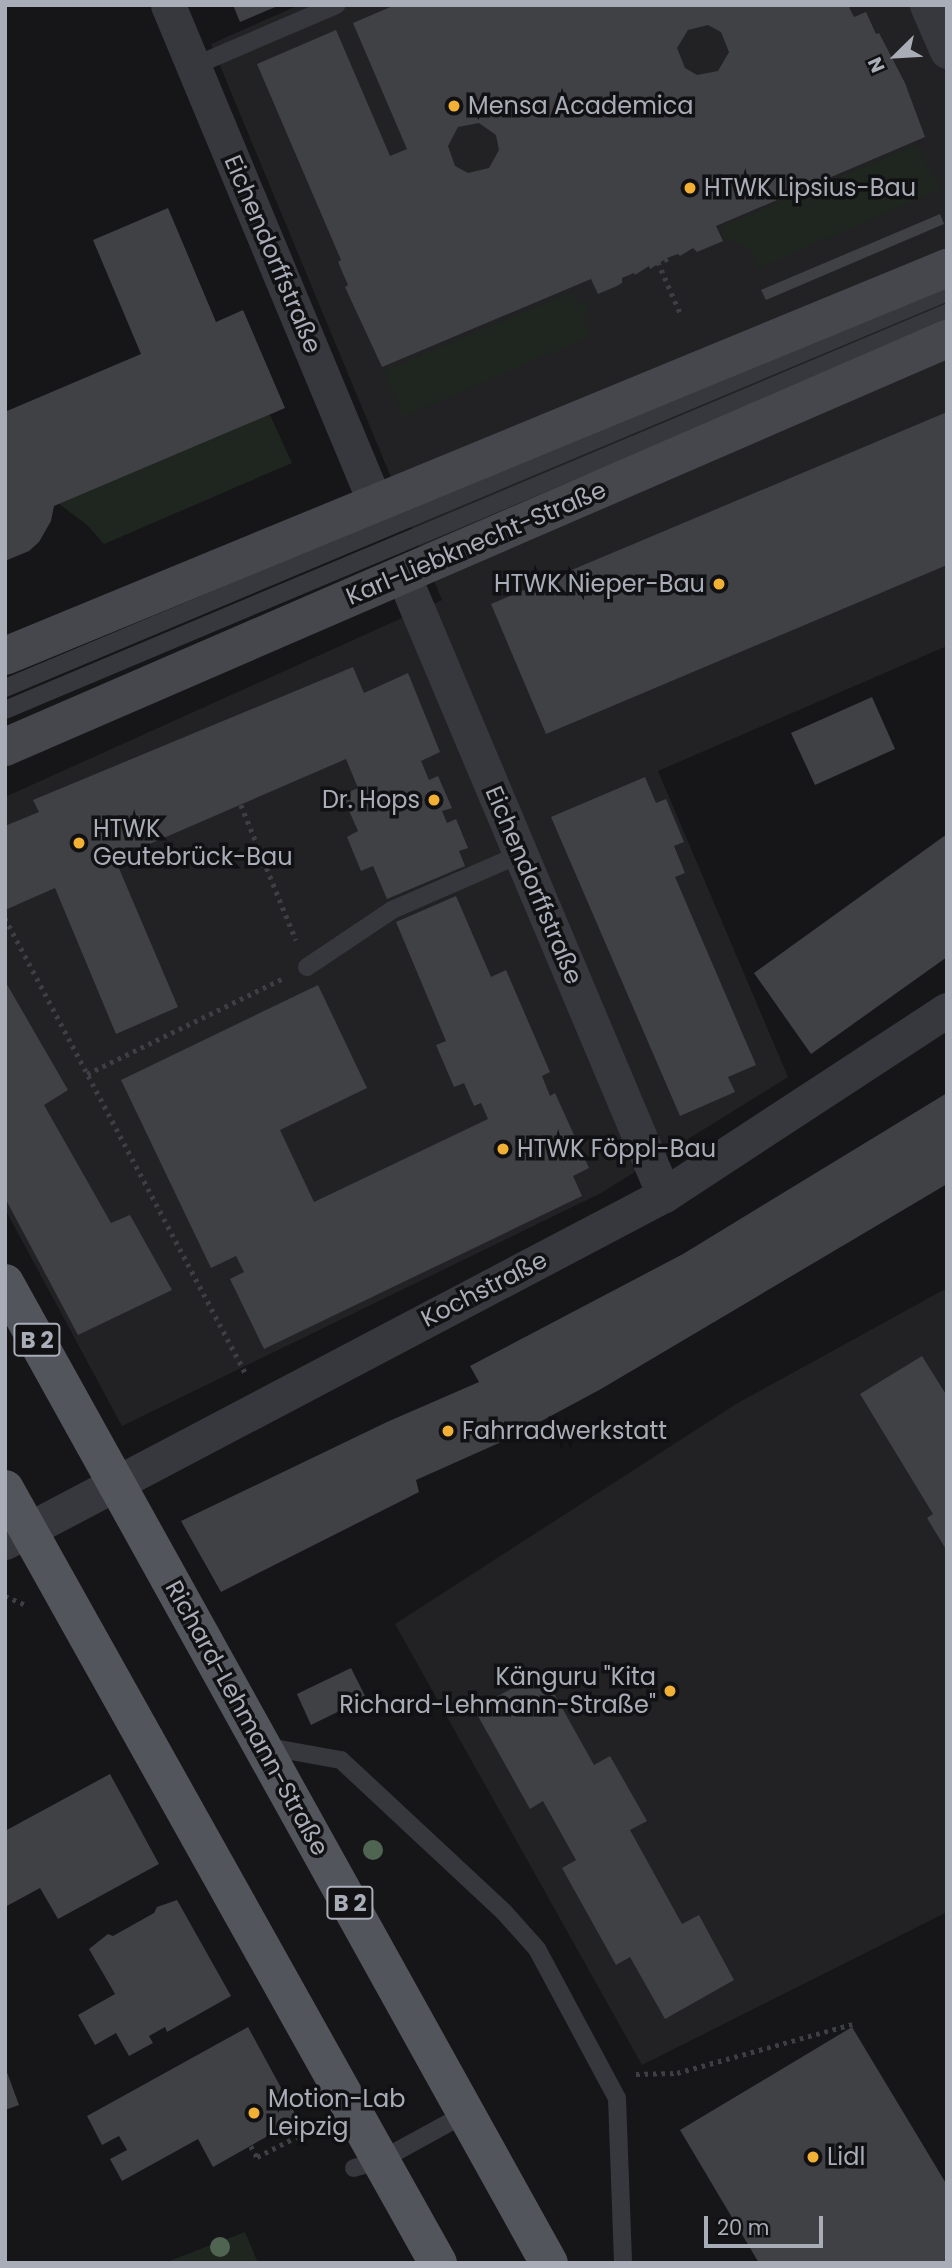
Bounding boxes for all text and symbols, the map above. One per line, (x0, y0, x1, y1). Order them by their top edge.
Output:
north arrow (861, 21, 931, 91)
text: N (861, 53, 892, 77)
place label: Mensa Academica (468, 92, 694, 120)
marker: Mensa Academica (446, 98, 462, 114)
street label: Eichendorffstraße (218, 151, 328, 357)
place label: HTWK Lipsius-Bau (704, 174, 916, 202)
marker: HTWK Lipsius-Bau (682, 180, 698, 196)
street label: Karl-Liebknecht-Straße (342, 475, 610, 611)
place label: HTWK Nieper-Bau (494, 570, 705, 598)
marker: HTWK Nieper-Bau (711, 576, 727, 592)
street label: Eichendorffstraße (479, 782, 589, 988)
place label: Dr. Hops (322, 786, 420, 814)
marker: Dr. Hops (426, 792, 442, 808)
place label: HTWK Geutebrück-Bau (93, 815, 293, 871)
marker: HTWK Geutebrück-Bau (71, 835, 87, 851)
place label: HTWK Föppl-Bau (517, 1135, 716, 1163)
marker: HTWK Föppl-Bau (495, 1141, 511, 1157)
street label: Kochstraße (416, 1245, 552, 1333)
road number: B 2 (12, 1320, 61, 1359)
place label: Fahrradwerkstatt (462, 1417, 667, 1445)
marker: Fahrradwerkstatt (440, 1423, 456, 1439)
street label: Richard-Lehmann-Straße (159, 1576, 335, 1860)
place label: Känguru "Kita Richard-Lehmann-Straße" (339, 1663, 656, 1719)
marker: Känguru "Kita Richard-Lehmann-Straße" (662, 1683, 678, 1699)
road number: B 2 (326, 1884, 374, 1922)
place label: Motion-Lab Leipzig (268, 2085, 405, 2141)
marker: Motion-Lab Leipzig (246, 2105, 262, 2121)
place label: Lidl (827, 2143, 865, 2171)
marker: Lidl (805, 2149, 821, 2165)
scale bar (707, 2202, 826, 2246)
text: 20 m (717, 2213, 770, 2242)

